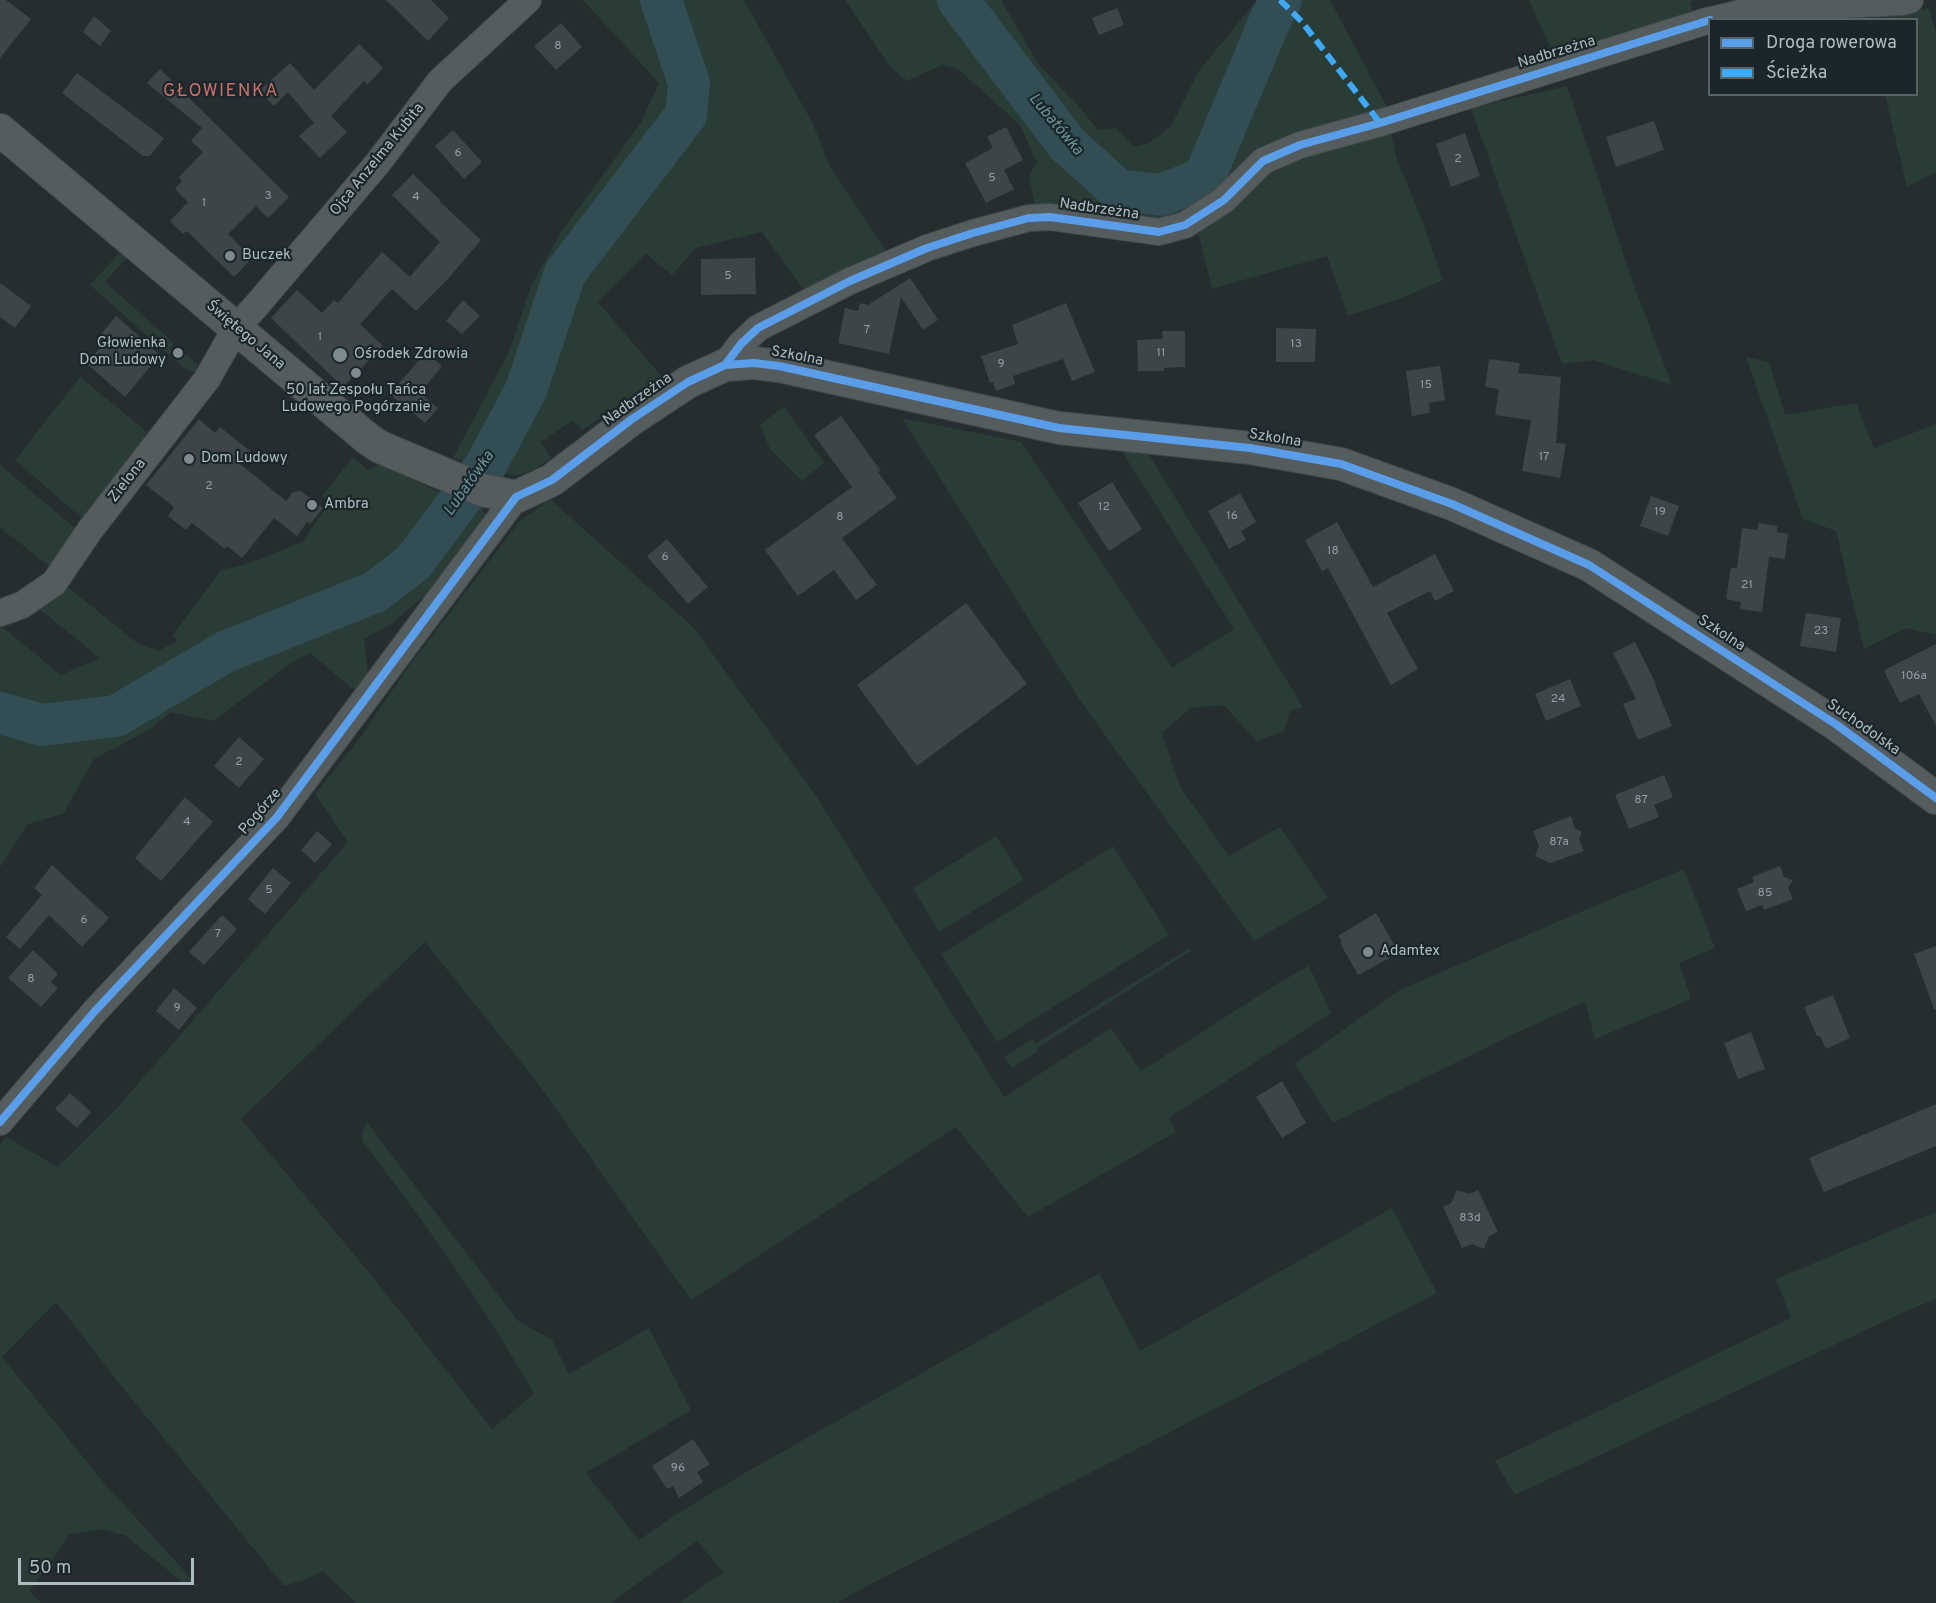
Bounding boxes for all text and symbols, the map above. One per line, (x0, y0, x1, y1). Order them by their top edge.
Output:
legend (1708, 18, 1918, 96)
text: Droga rowerowa (1766, 32, 1897, 55)
street label: Nadbrzeżna (1516, 33, 1598, 73)
house number: 8 (554, 40, 562, 54)
text: Ścieżka (1766, 62, 1827, 85)
district label: GŁOWIENKA (163, 81, 279, 103)
water label: Lubatówka (1024, 90, 1086, 160)
street label: Ojca Anzelma Kubita (327, 100, 429, 220)
house number: 6 (454, 147, 462, 161)
house number: 2 (1454, 153, 1462, 167)
house number: 5 (988, 172, 996, 186)
house number: 3 (264, 190, 272, 204)
house number: 4 (412, 191, 420, 205)
street label: Nadbrzeżna (1058, 196, 1140, 224)
house number: 1 (202, 197, 206, 211)
place label: Buczek (242, 247, 291, 265)
marker: Buczek (223, 249, 237, 263)
house number: 5 (724, 270, 732, 284)
street label: Świętego Jana (202, 298, 288, 374)
house number: 7 (864, 324, 870, 338)
house number: 1 (318, 331, 322, 345)
place label: Głowienka Dom Ludowy (79, 335, 166, 370)
house number: 13 (1290, 338, 1302, 352)
street label: Szkolna (769, 343, 825, 371)
marker: Głowienka Dom Ludowy (171, 346, 185, 360)
marker: Ośrodek Zdrowia (331, 346, 349, 364)
place label: Ośrodek Zdrowia (354, 346, 468, 364)
house number: 11 (1157, 347, 1165, 361)
house number: 9 (997, 358, 1005, 372)
marker: 50 lat Zespołu Tańca Ludowego Pogórzanie (349, 366, 363, 380)
street label: Nadbrzeżna (600, 370, 676, 430)
house number: 15 (1420, 379, 1432, 393)
place label: 50 lat Zespołu Tańca Ludowego Pogórzanie (281, 382, 431, 417)
street label: Szkolna (1248, 426, 1302, 452)
water label: Lubatówka (441, 448, 499, 520)
place label: Dom Ludowy (201, 450, 288, 468)
house number: 17 (1539, 451, 1549, 465)
marker: Dom Ludowy (182, 452, 196, 466)
street label: Zielona (105, 456, 151, 506)
house number: 2 (205, 480, 213, 494)
place label: Ambra (324, 496, 369, 514)
marker: Ambra (305, 498, 319, 512)
house number: 12 (1098, 501, 1110, 515)
house number: 19 (1654, 506, 1666, 520)
house number: 16 (1226, 510, 1238, 524)
house number: 8 (836, 511, 844, 525)
house number: 18 (1327, 545, 1339, 559)
house number: 6 (661, 551, 669, 565)
house number: 21 (1741, 579, 1753, 593)
street label: Szkolna (1694, 612, 1748, 656)
house number: 23 (1814, 625, 1828, 639)
house number: 106a (1901, 670, 1927, 684)
house number: 24 (1551, 693, 1565, 707)
street label: Suchodolska (1823, 696, 1903, 760)
house number: 2 (235, 756, 243, 770)
street label: Pogórze (236, 785, 286, 839)
house number: 87 (1634, 794, 1648, 808)
house number: 4 (183, 816, 191, 830)
house number: 87a (1549, 836, 1569, 850)
house number: 5 (265, 884, 273, 898)
house number: 85 (1758, 887, 1772, 901)
house number: 6 (80, 914, 88, 928)
house number: 7 (215, 928, 221, 942)
place label: Adamtex (1380, 943, 1440, 961)
marker: Adamtex (1361, 945, 1375, 959)
house number: 8 (27, 973, 35, 987)
house number: 9 (173, 1002, 181, 1016)
house number: 83d (1459, 1212, 1481, 1226)
house number: 96 (671, 1462, 685, 1476)
scale bar (21, 1546, 196, 1584)
text: 50 m (29, 1557, 71, 1580)

